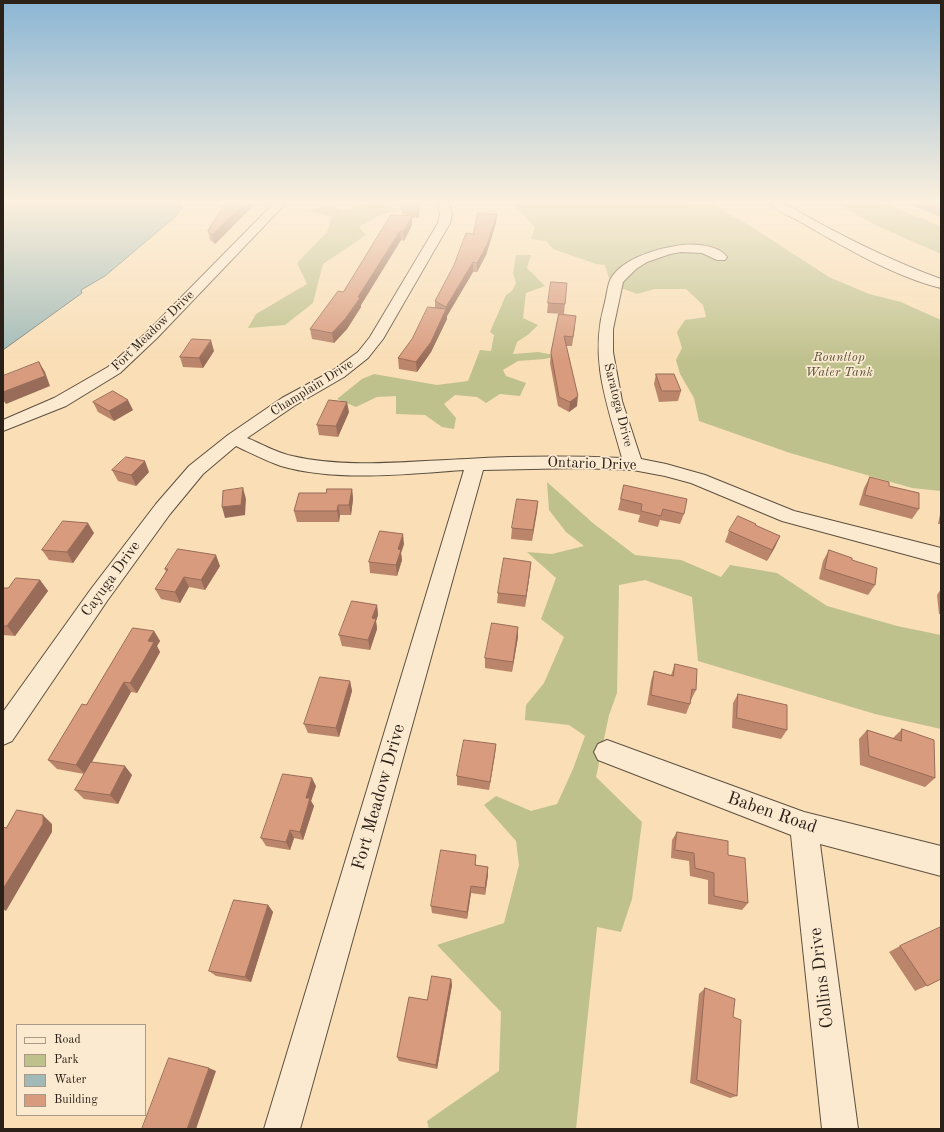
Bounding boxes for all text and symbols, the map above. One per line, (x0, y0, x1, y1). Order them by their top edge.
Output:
street label: Fort Meadow Drive (108, 287, 198, 375)
park label: Rounttop Water Tank (805, 350, 873, 381)
street label: Champlain Drive (268, 356, 356, 420)
street label: Saratoga Drive (600, 362, 636, 448)
street label: Ontario Drive (547, 453, 637, 475)
street label: Cayuga Drive (78, 538, 144, 620)
street label: Fort Meadow Drive (348, 721, 410, 873)
street label: Baben Road (724, 788, 820, 838)
street label: Collins Drive (805, 926, 839, 1030)
legend (16, 1024, 146, 1116)
text: Road (54, 1034, 81, 1046)
text: Park (54, 1054, 79, 1066)
text: Water (54, 1074, 86, 1086)
text: Building (54, 1094, 98, 1106)

